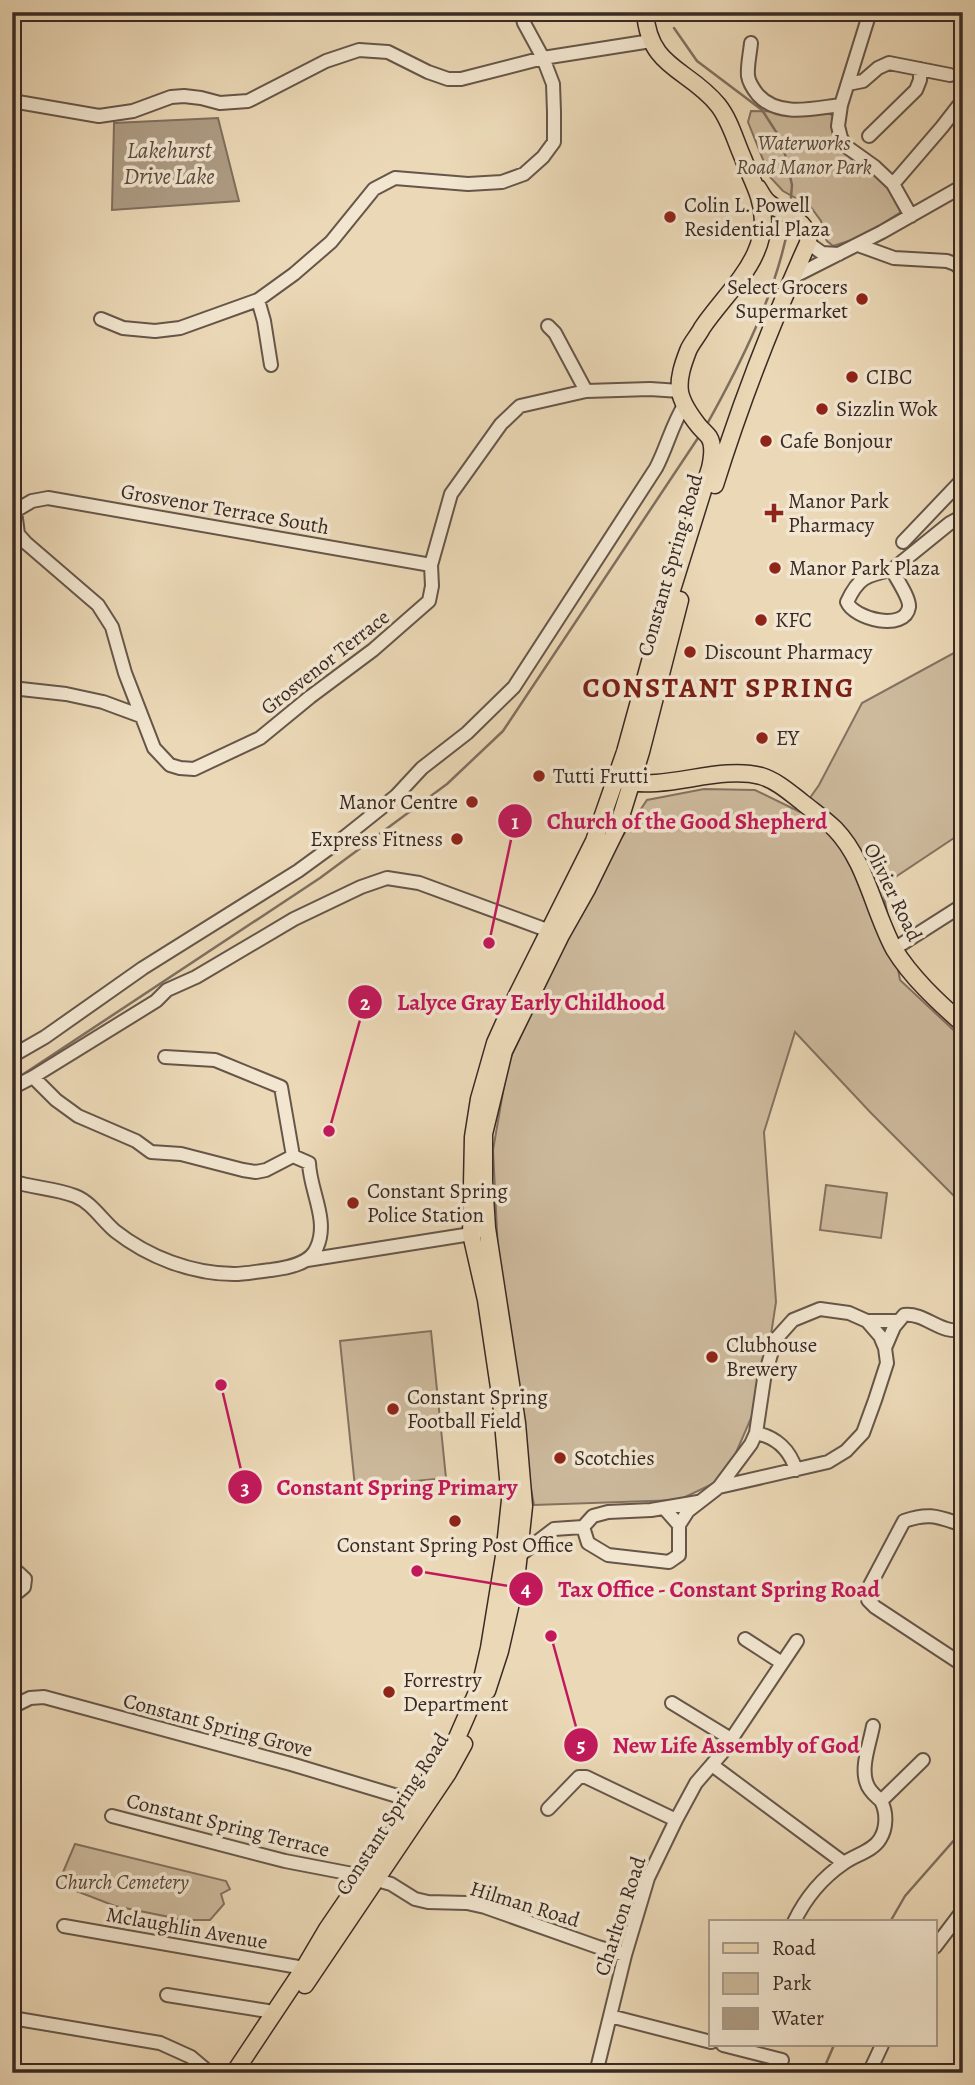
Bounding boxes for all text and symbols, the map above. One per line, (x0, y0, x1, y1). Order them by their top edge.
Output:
park label: Waterworks Road Manor Park (736, 129, 872, 181)
water label: Lakehurst Drive Lake (124, 135, 214, 192)
place label: Colin L. Powell Residential Plaza (684, 191, 830, 243)
marker: Colin L. Powell Residential Plaza (662, 209, 678, 225)
place label: Select Grocers Supermarket (727, 273, 848, 325)
marker: Select Grocers Supermarket (854, 291, 870, 307)
place label: CIBC (866, 363, 912, 391)
marker: CIBC (844, 369, 860, 385)
place label: Sizzlin Wok (836, 395, 938, 423)
marker: Sizzlin Wok (814, 401, 830, 417)
place label: Cafe Bonjour (780, 427, 892, 455)
marker: Cafe Bonjour (758, 433, 774, 449)
street label: Constant Spring Road (631, 470, 710, 659)
street label: Grosvenor Terrace South (119, 477, 331, 541)
place label: Manor Park Pharmacy (788, 487, 890, 539)
marker: Manor Park Pharmacy (766, 505, 782, 521)
place label: Manor Park Plaza (789, 554, 940, 582)
marker: Manor Park Plaza (767, 560, 783, 576)
street label: Grosvenor Terrace (255, 603, 395, 721)
place label: KFC (775, 606, 812, 634)
marker: KFC (753, 612, 769, 628)
place label: Discount Pharmacy (704, 638, 873, 666)
marker: Discount Pharmacy (682, 644, 698, 660)
district label: CONSTANT SPRING (583, 669, 855, 707)
place label: EY (776, 724, 800, 752)
marker: EY (754, 730, 770, 746)
place label: Tutti Frutti (553, 762, 649, 790)
marker: Tutti Frutti (531, 768, 547, 784)
place label: Manor Centre (339, 788, 458, 816)
marker: Manor Centre (464, 794, 480, 810)
callout: Church of the Good Shepherd (498, 799, 841, 843)
text: Church of the Good Shepherd (547, 806, 828, 837)
text: 1 (511, 808, 519, 836)
place label: Express Fitness (310, 825, 443, 853)
marker: Express Fitness (449, 831, 465, 847)
street label: Olivier Road (857, 838, 929, 946)
callout: Lalyce Gray Early Childhood (348, 980, 679, 1024)
text: Lalyce Gray Early Childhood (397, 987, 666, 1018)
text: 2 (360, 989, 370, 1017)
place label: Constant Spring Police Station (367, 1177, 508, 1229)
marker: Constant Spring Police Station (345, 1195, 361, 1211)
place label: Clubhouse Brewery (726, 1331, 817, 1383)
marker: Clubhouse Brewery (704, 1349, 720, 1365)
place label: Constant Spring Football Field (407, 1383, 548, 1435)
marker: Constant Spring Football Field (385, 1401, 401, 1417)
place label: Scotchies (574, 1444, 655, 1472)
marker: Scotchies (552, 1450, 568, 1466)
callout: Constant Spring Primary (228, 1465, 532, 1509)
text: Constant Spring Primary (276, 1472, 519, 1503)
text: 3 (240, 1474, 250, 1502)
marker: Constant Spring Post Office (447, 1513, 463, 1529)
place label: Constant Spring Post Office (337, 1531, 573, 1559)
callout: Tax Office - Constant Spring Road (508, 1567, 894, 1611)
text: Tax Office - Constant Spring Road (558, 1574, 880, 1605)
text: 4 (521, 1575, 531, 1603)
place label: Forrestry Department (403, 1666, 508, 1718)
marker: Forrestry Department (381, 1684, 397, 1700)
street label: Constant Spring Grove (120, 1686, 316, 1764)
callout: New Life Assembly of God (563, 1723, 873, 1767)
street label: Constant Spring Road (329, 1727, 455, 1901)
text: New Life Assembly of God (612, 1730, 860, 1761)
text: 5 (577, 1731, 586, 1759)
street label: Constant Spring Terrace (124, 1786, 332, 1864)
street label: Charlton Road (588, 1852, 653, 1979)
park label: Church Cemetery (55, 1868, 189, 1896)
street label: Hilman Road (467, 1874, 584, 1934)
street label: Mclaughlin Avenue (104, 1900, 270, 1956)
legend (709, 1920, 936, 2046)
text: Road (772, 1934, 816, 1962)
text: Park (772, 1969, 812, 1997)
text: Water (771, 2004, 824, 2032)

